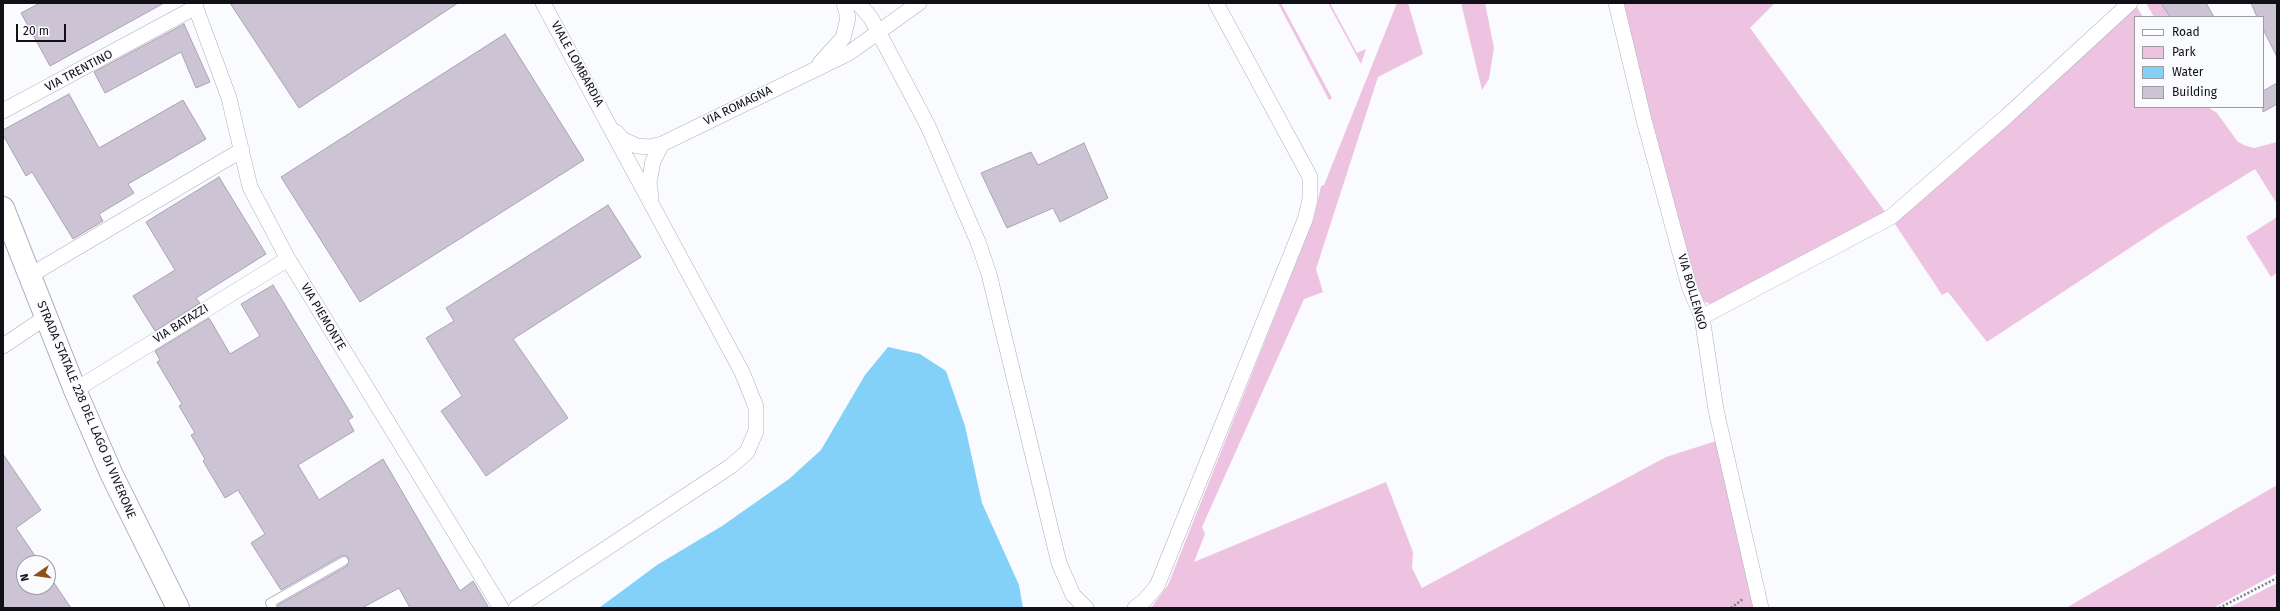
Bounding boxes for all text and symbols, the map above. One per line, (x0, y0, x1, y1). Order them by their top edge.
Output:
scale bar (18, 16, 68, 42)
legend (2134, 16, 2264, 108)
street label: VIALE LOMBARDIA (548, 19, 606, 109)
text: 20 m (23, 24, 49, 38)
text: Road (2172, 25, 2200, 39)
text: Park (2172, 45, 2196, 59)
street label: VIA TRENTINO (43, 47, 115, 95)
text: Water (2172, 65, 2203, 79)
street label: VIA ROMAGNA (701, 83, 775, 129)
text: Building (2172, 85, 2217, 99)
street label: VIA BOLLENGO (1674, 252, 1710, 332)
street label: VIA PIEMONTE (297, 281, 349, 353)
street label: STRADA STATALE 228 DEL LAGO DI VIVERONE (33, 299, 139, 521)
street label: VIA BATAZZI (151, 301, 211, 347)
north arrow (16, 555, 56, 595)
text: N (18, 573, 32, 583)

